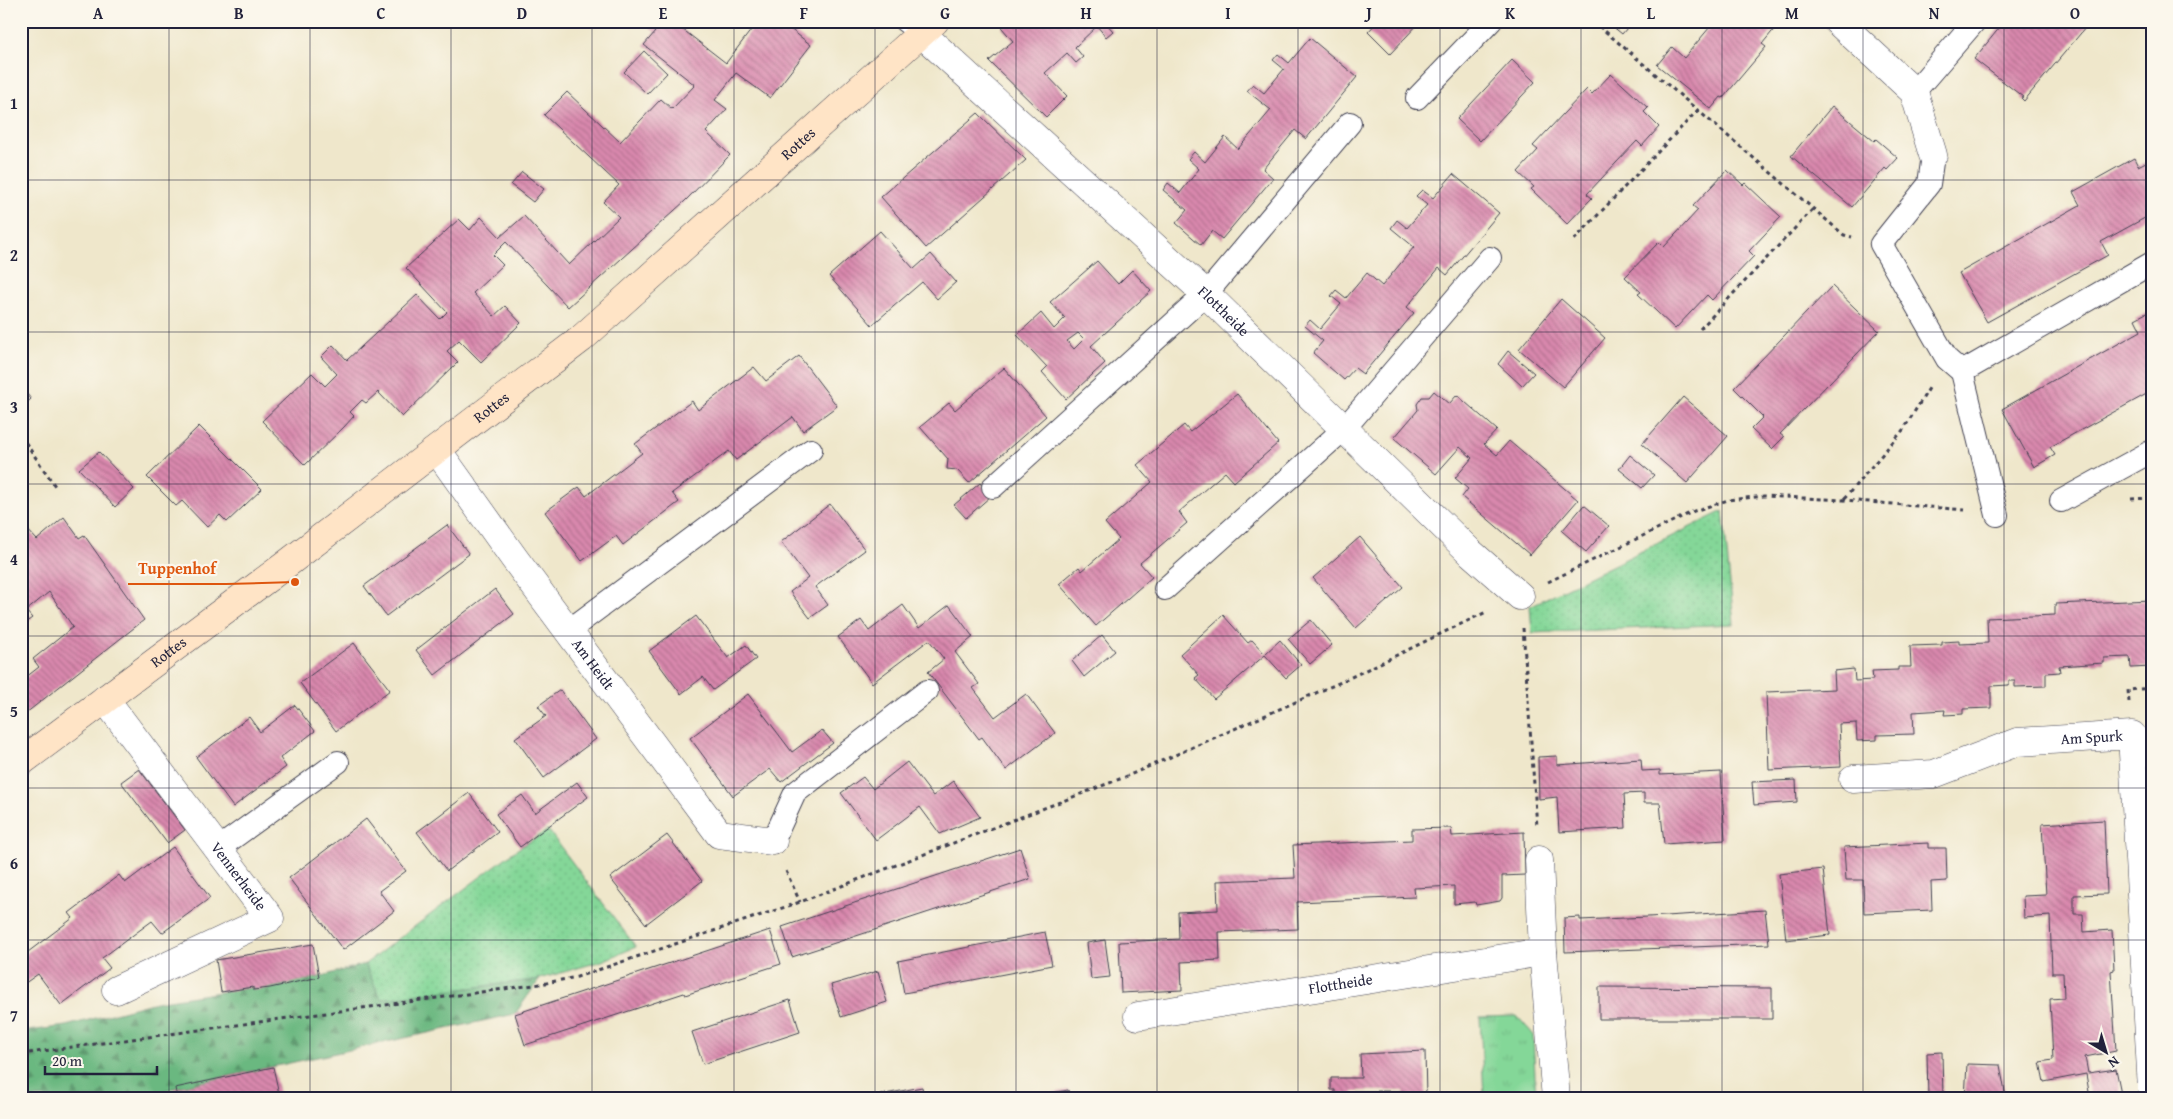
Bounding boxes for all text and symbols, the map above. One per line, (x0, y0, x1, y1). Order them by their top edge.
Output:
text: A (93, 1, 104, 25)
text: B (234, 1, 244, 25)
text: C (376, 1, 386, 25)
text: D (517, 1, 527, 25)
text: E (659, 1, 668, 25)
text: F (800, 1, 808, 25)
text: G (940, 1, 950, 25)
text: H (1080, 1, 1092, 25)
text: I (1225, 1, 1231, 25)
text: J (1363, 1, 1372, 25)
text: K (1505, 1, 1516, 25)
text: L (1647, 1, 1656, 25)
text: M (1785, 1, 1799, 25)
text: N (1929, 1, 1940, 25)
text: O (2070, 1, 2080, 25)
text: 1 (10, 91, 18, 115)
street label: Rottes (776, 122, 820, 165)
text: 2 (10, 243, 18, 267)
street label: Flottheide (1194, 281, 1254, 341)
street label: Rottes (469, 387, 513, 428)
text: 3 (10, 395, 18, 419)
text: 4 (10, 547, 18, 571)
callout: Tuppenhof (128, 553, 226, 584)
text: Tuppenhof (138, 556, 218, 580)
street label: Rottes (146, 631, 191, 672)
street label: Am Heidt (567, 634, 620, 695)
text: 5 (10, 699, 18, 723)
street label: Am Spurk (2060, 725, 2124, 749)
street label: Vennerheide (206, 837, 272, 915)
text: 6 (10, 851, 18, 875)
street label: Flottheide (1307, 968, 1374, 999)
text: 7 (10, 1003, 18, 1027)
north arrow (2080, 1026, 2130, 1076)
scale bar (45, 1044, 158, 1076)
text: 20 m (52, 1050, 83, 1071)
text: N (2104, 1051, 2124, 1073)

